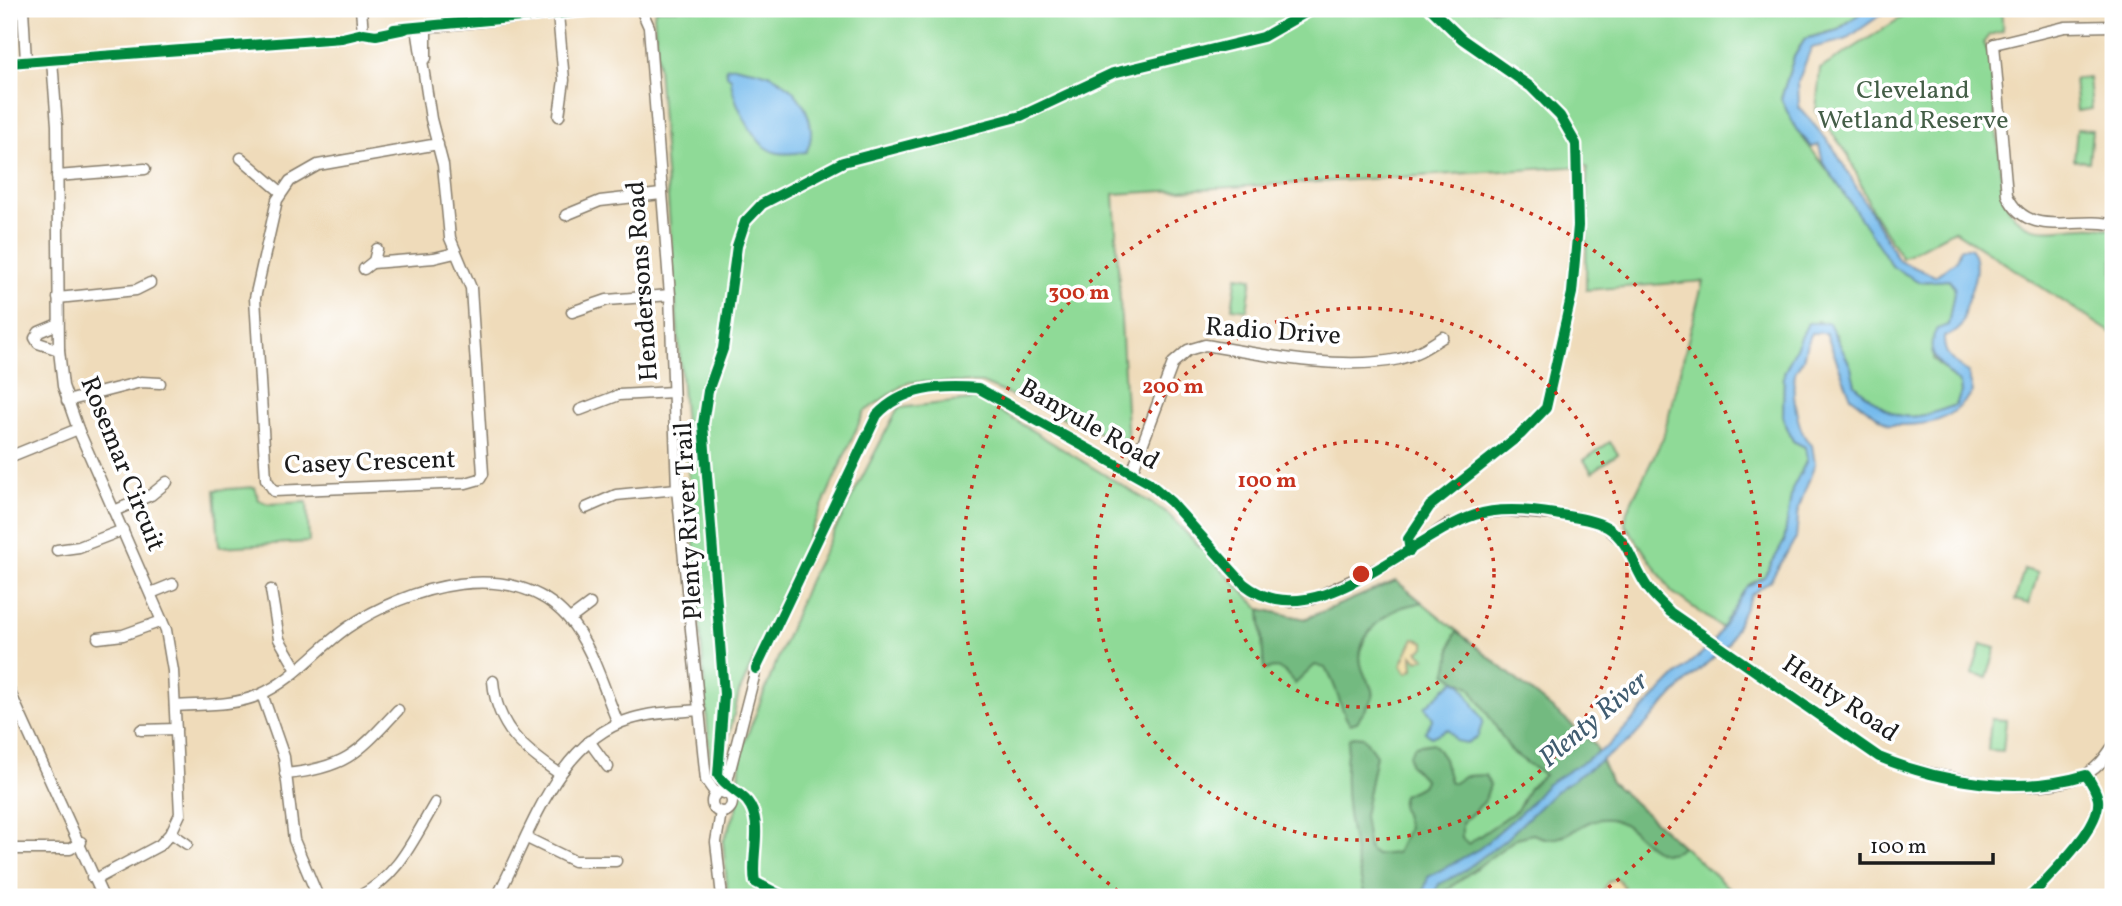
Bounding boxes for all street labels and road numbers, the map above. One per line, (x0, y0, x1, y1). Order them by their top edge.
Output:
street label: Hendersons Road (618, 180, 668, 382)
street label: Radio Drive (1204, 309, 1342, 355)
street label: Banyule Road (1012, 370, 1166, 480)
street label: Rosemar Circuit (71, 371, 173, 557)
street label: Plenty River Trail (666, 421, 712, 621)
street label: Casey Crescent (284, 442, 456, 484)
street label: Henty Road (1774, 647, 1906, 751)

